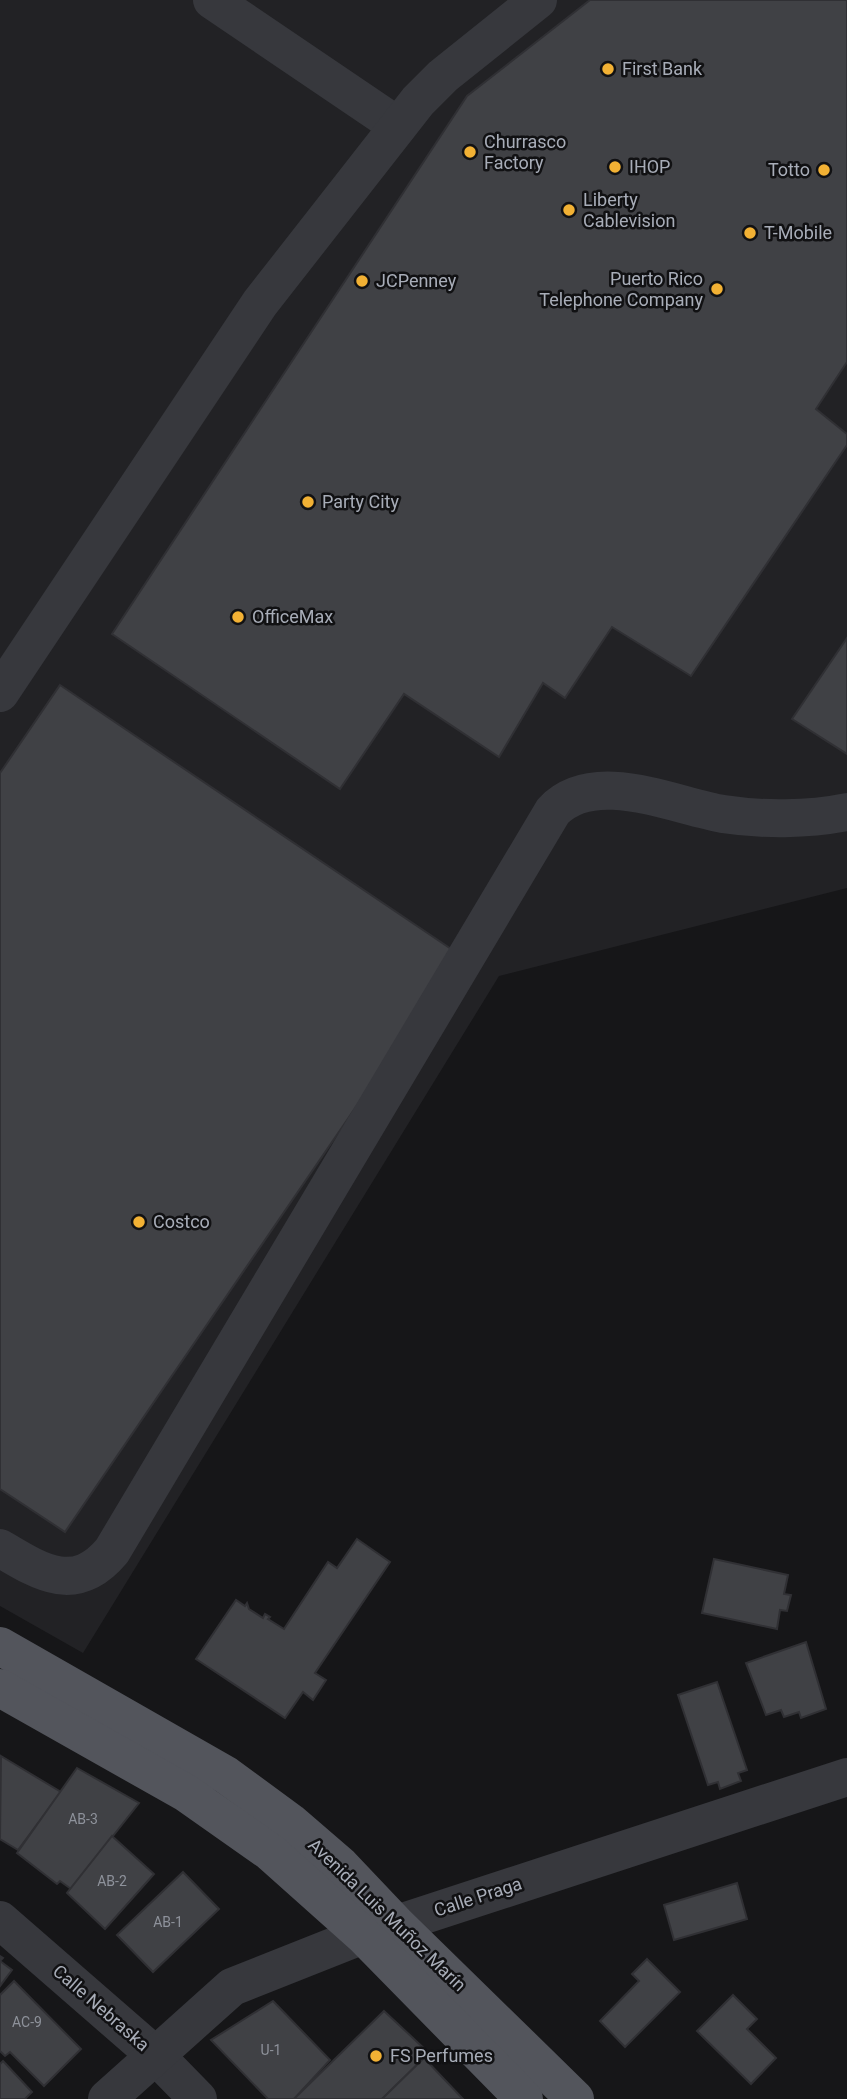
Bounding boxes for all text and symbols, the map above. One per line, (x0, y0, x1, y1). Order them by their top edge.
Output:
place label: First Bank (622, 58, 703, 79)
marker: First Bank (600, 61, 616, 77)
place label: Churrasco Factory (484, 131, 566, 173)
marker: Churrasco Factory (462, 144, 478, 160)
place label: IHOP (629, 156, 670, 177)
marker: IHOP (607, 159, 623, 175)
place label: Totto (768, 159, 810, 180)
marker: Totto (816, 162, 832, 178)
place label: Liberty Cablevision (583, 189, 675, 231)
marker: Liberty Cablevision (561, 202, 577, 218)
place label: T-Mobile (764, 222, 832, 243)
marker: T-Mobile (742, 225, 758, 241)
place label: Puerto Rico Telephone Company (539, 268, 703, 310)
place label: JCPenney (376, 270, 457, 291)
marker: JCPenney (354, 273, 370, 289)
marker: Puerto Rico Telephone Company (709, 281, 725, 297)
place label: Party City (322, 491, 399, 512)
marker: Party City (300, 494, 316, 510)
place label: OfficeMax (252, 606, 333, 627)
marker: OfficeMax (230, 609, 246, 625)
place label: Costco (153, 1211, 210, 1232)
marker: Costco (131, 1214, 147, 1230)
house number: AB-3 (68, 1811, 98, 1827)
street label: Avenida Luis Muñoz Marín (304, 1834, 470, 1995)
street label: Calle Praga (431, 1872, 524, 1921)
house number: AB-2 (97, 1873, 127, 1889)
house number: AB-1 (153, 1914, 183, 1930)
street label: Calle Nebraska (49, 1960, 154, 2055)
house number: AC-9 (12, 2014, 42, 2030)
house number: U-1 (261, 2042, 281, 2058)
place label: FS Perfumes (390, 2045, 493, 2066)
marker: FS Perfumes (368, 2048, 384, 2064)

